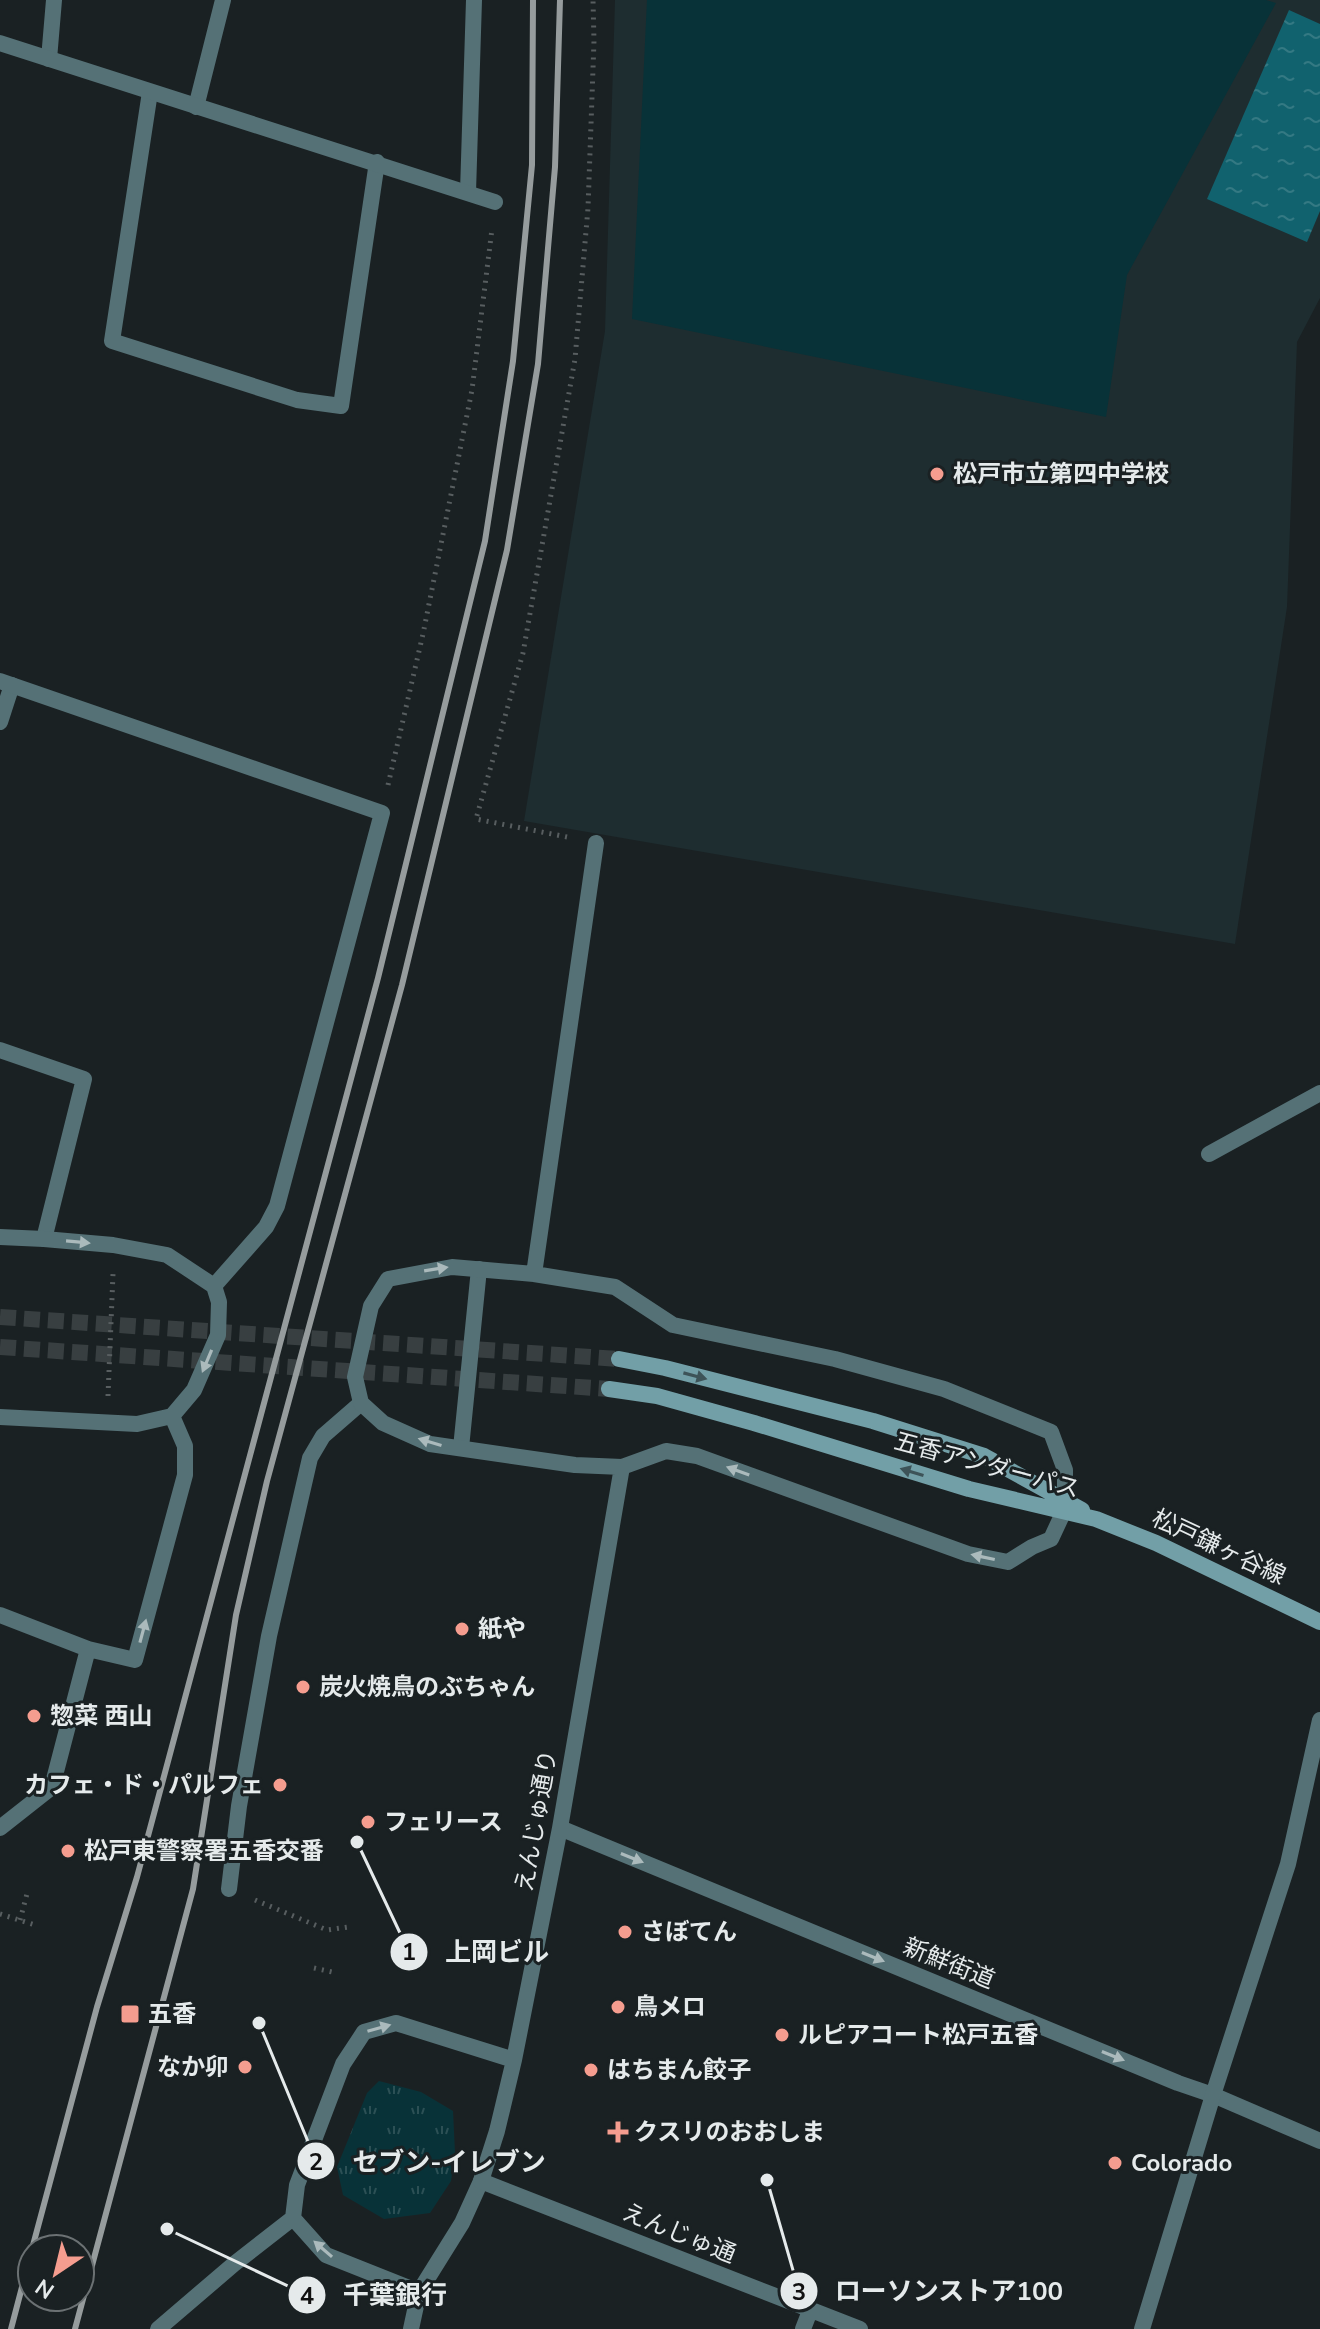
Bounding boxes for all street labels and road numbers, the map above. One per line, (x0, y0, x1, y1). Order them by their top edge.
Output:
street label: 五香アンダーパス (891, 1425, 1083, 1505)
street label: 松戸鎌ヶ谷線 (1147, 1502, 1291, 1592)
street label: えんじゅ通り (508, 1747, 564, 1895)
street label: 新鮮街道 (899, 1930, 999, 1996)
street label: えんじゅ通 (617, 2196, 741, 2270)

